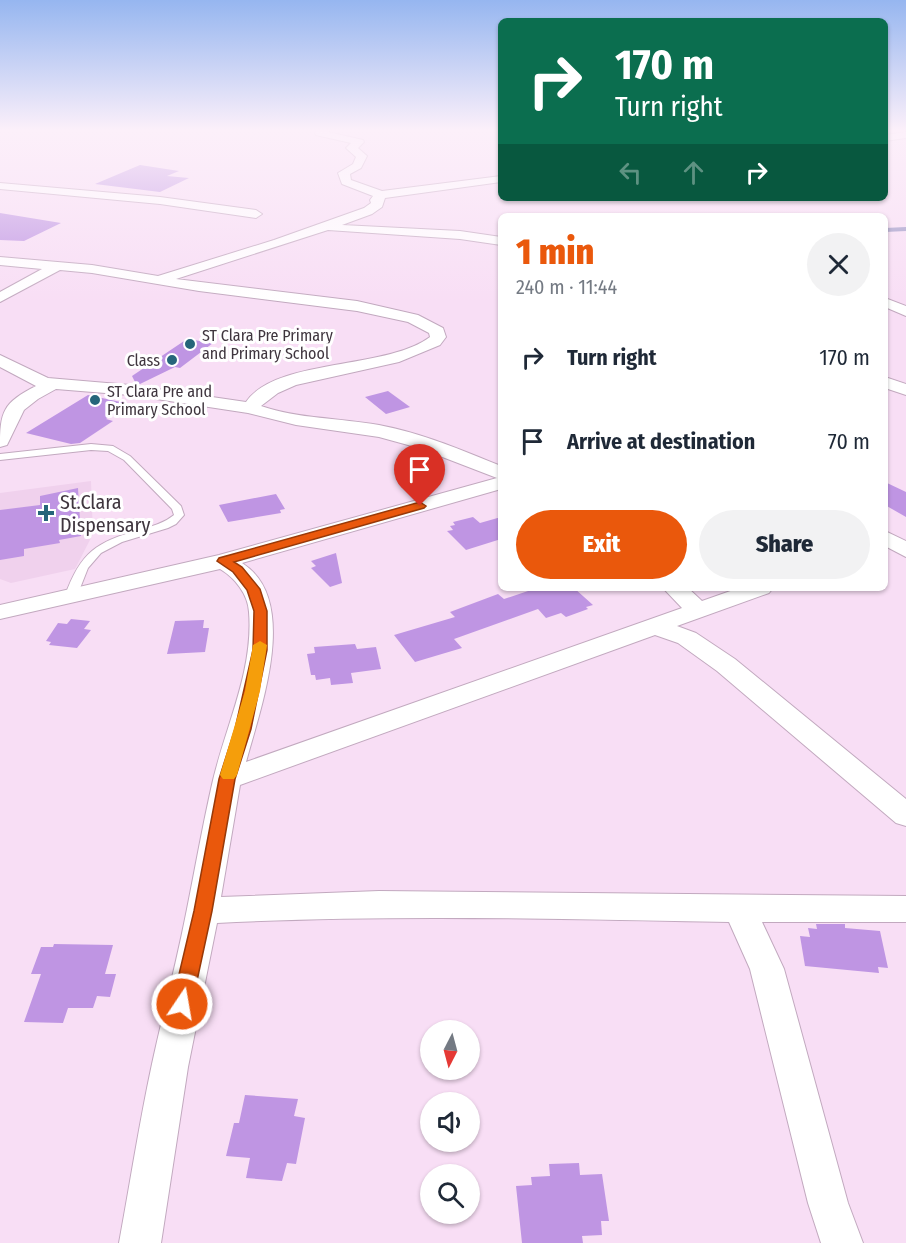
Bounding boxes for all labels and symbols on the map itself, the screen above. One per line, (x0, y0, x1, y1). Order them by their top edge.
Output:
place label: ST Clara Pre Primary and Primary School (202, 326, 334, 363)
marker: ST Clara Pre Primary and Primary School (183, 337, 197, 351)
place label: Class (127, 351, 160, 370)
marker: Class (165, 353, 179, 367)
place label: ST Clara Pre and Primary School (107, 382, 212, 419)
marker: ST Clara Pre and Primary School (88, 393, 102, 407)
pin (394, 444, 445, 506)
place label: St.Clara Dispensary (60, 490, 150, 537)
marker: St.Clara Dispensary (37, 504, 55, 522)
position arrow (150, 972, 214, 1036)
north arrow (420, 1020, 480, 1080)

